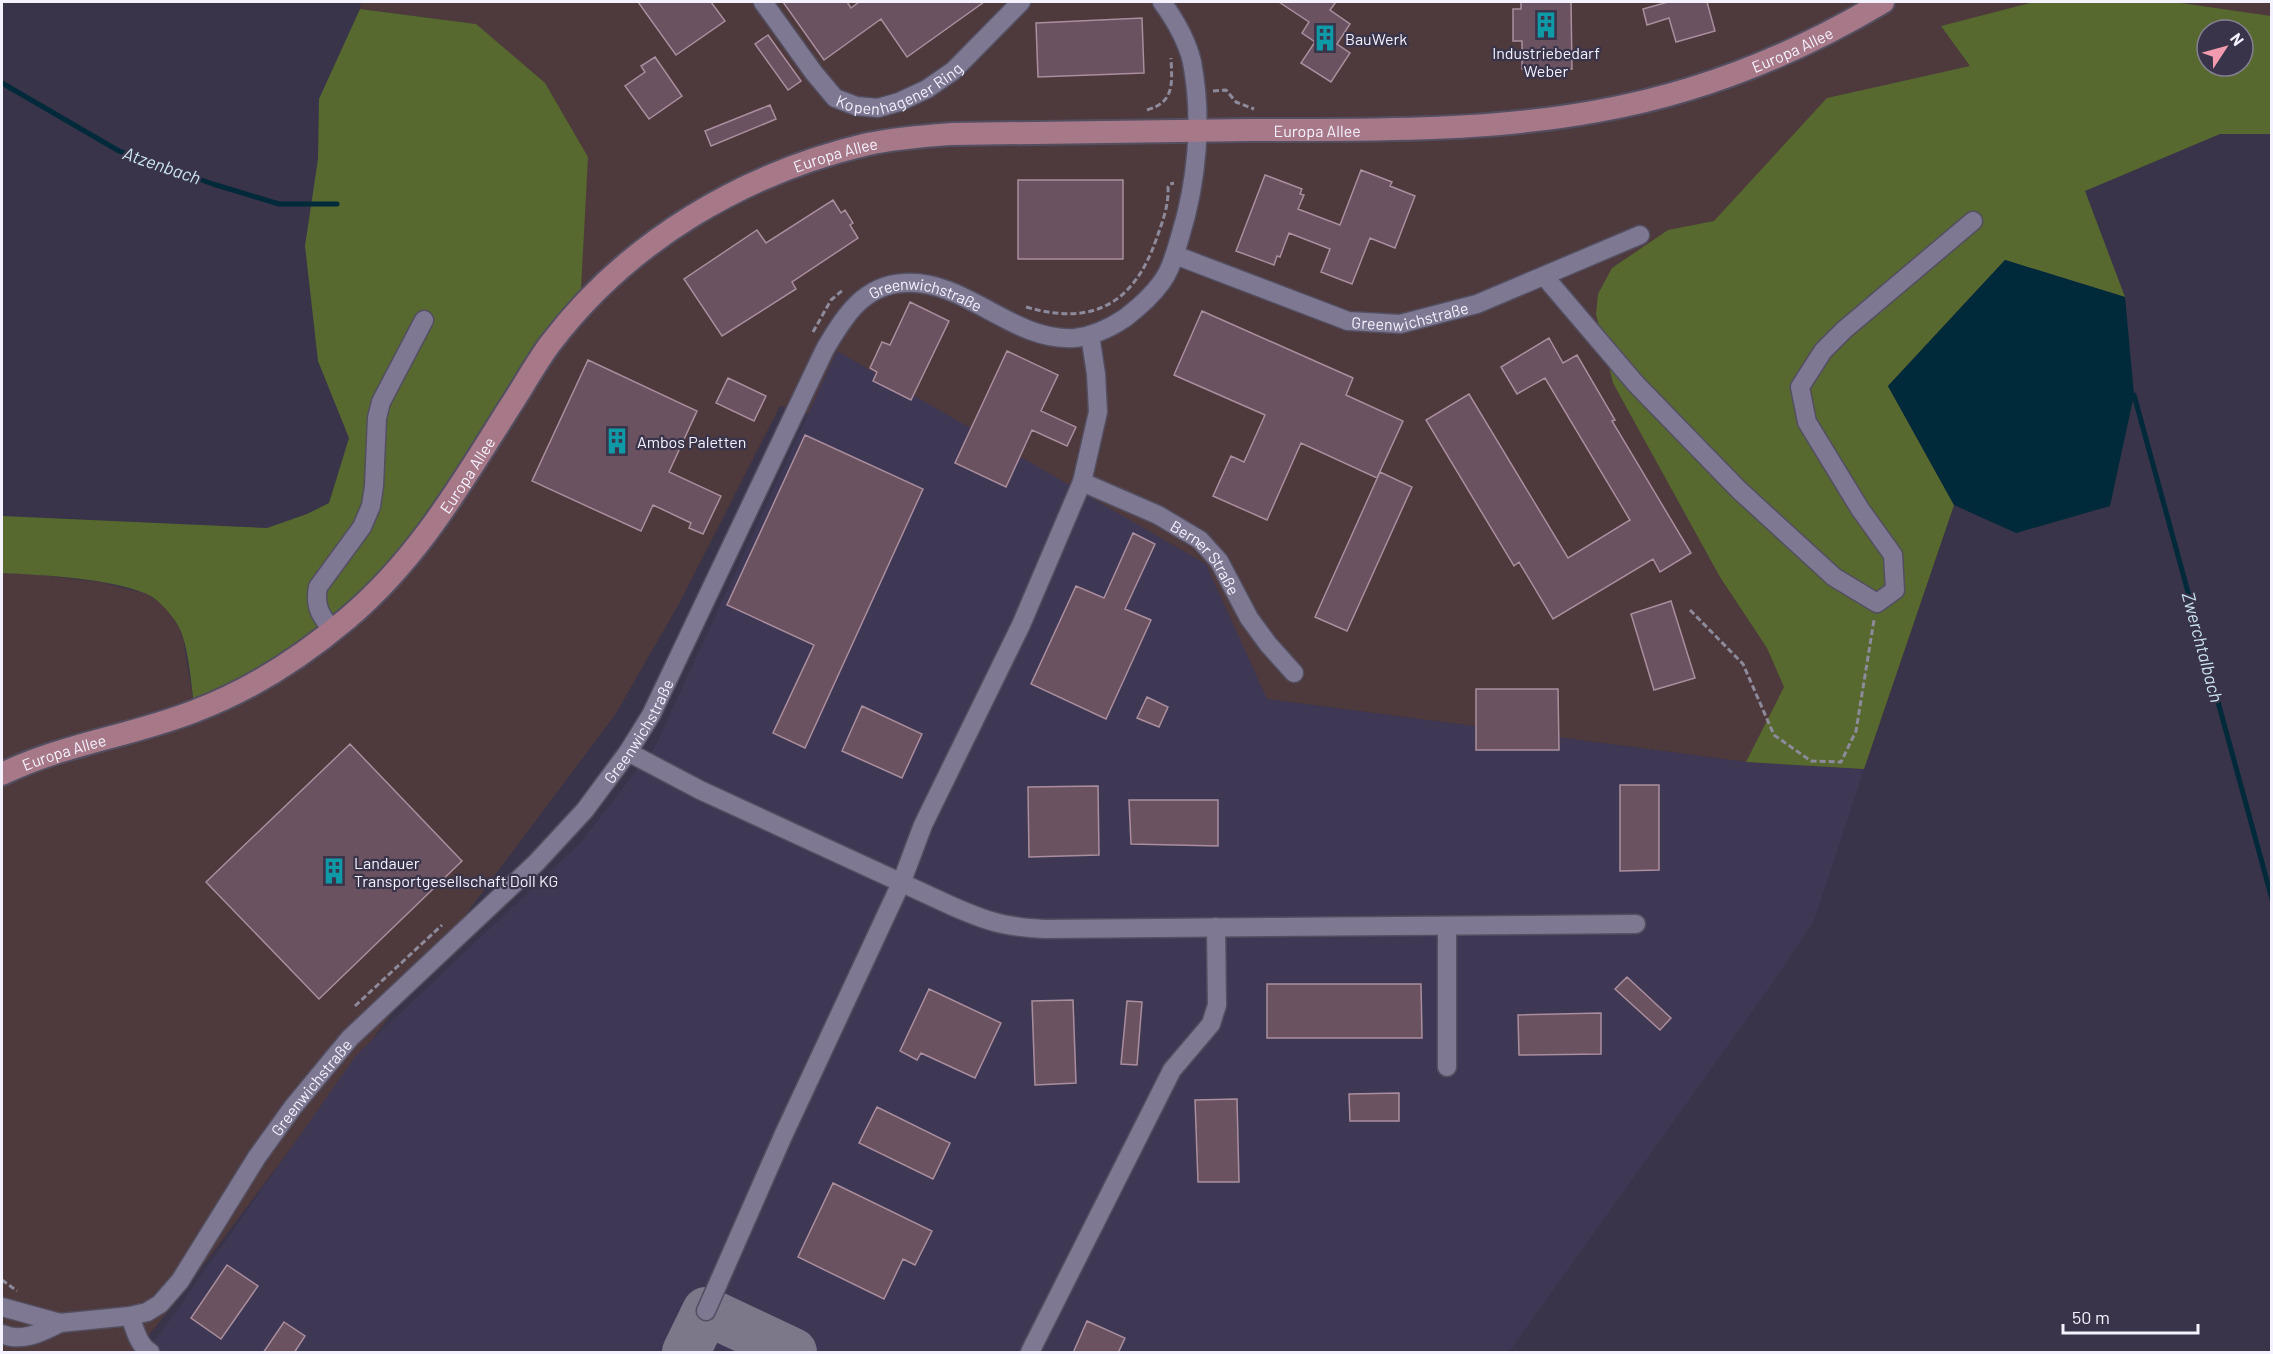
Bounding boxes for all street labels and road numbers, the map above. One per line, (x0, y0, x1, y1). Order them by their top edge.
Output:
street label: Europa Allee (1749, 22, 1836, 76)
street label: Kopenhagener Ring (834, 58, 966, 118)
street label: Europa Allee (1273, 120, 1361, 140)
street label: Europa Allee (790, 133, 879, 175)
street label: Greenwichstraße (865, 273, 986, 315)
street label: Greenwichstraße (1351, 297, 1470, 334)
street label: Europa Allee (435, 433, 498, 516)
street label: Berner Straße (1167, 515, 1244, 598)
street label: Greenwichstraße (599, 676, 676, 786)
street label: Europa Allee (19, 729, 108, 774)
street label: Greenwichstraße (266, 1035, 355, 1139)

